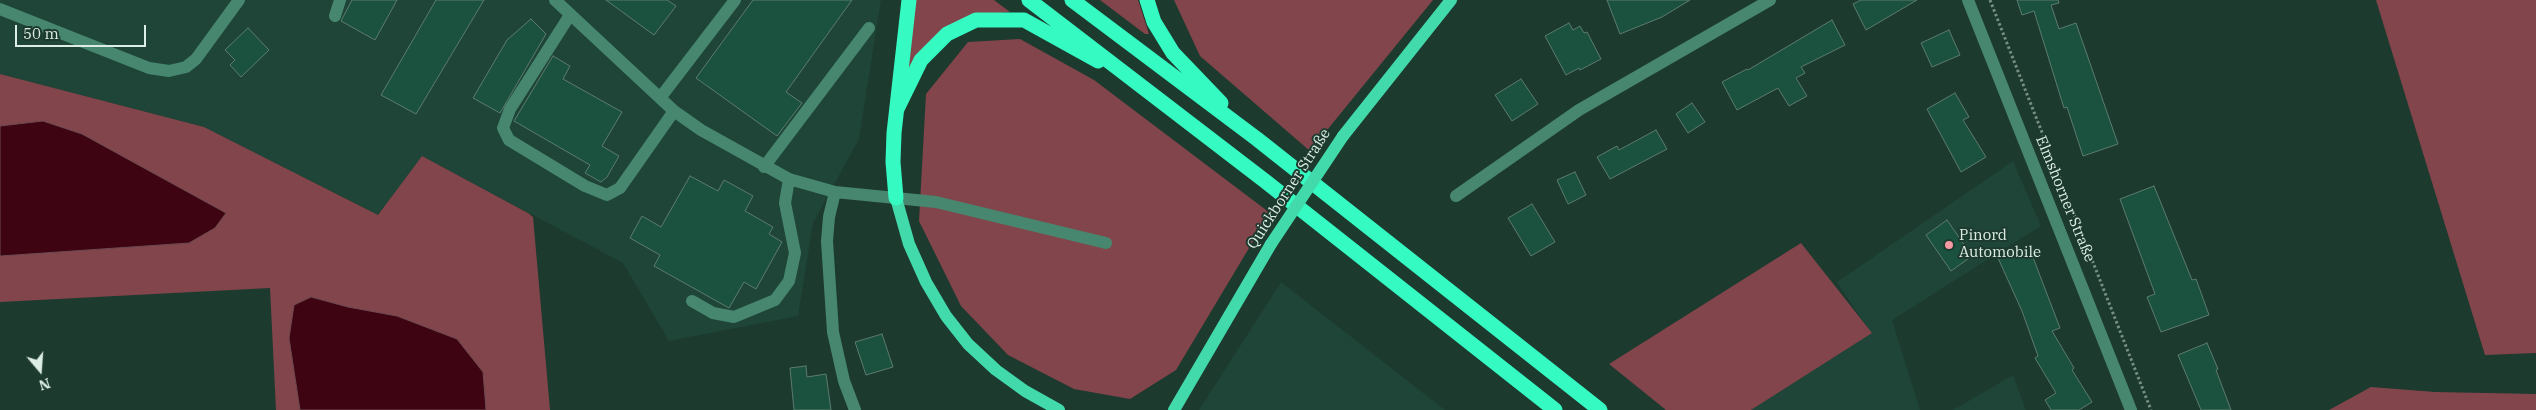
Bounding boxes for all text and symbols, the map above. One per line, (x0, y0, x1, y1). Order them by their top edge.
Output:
scale bar (18, 15, 149, 47)
text: 50 m (23, 24, 59, 43)
street label: Quickborner Straße (1243, 125, 1335, 253)
street label: Elmshorner Straße (2031, 133, 2099, 265)
place label: Pinord Automobile (1959, 227, 2041, 262)
marker: Pinord Automobile (1943, 239, 1955, 251)
north arrow (15, 345, 65, 395)
text: N (37, 374, 53, 395)

